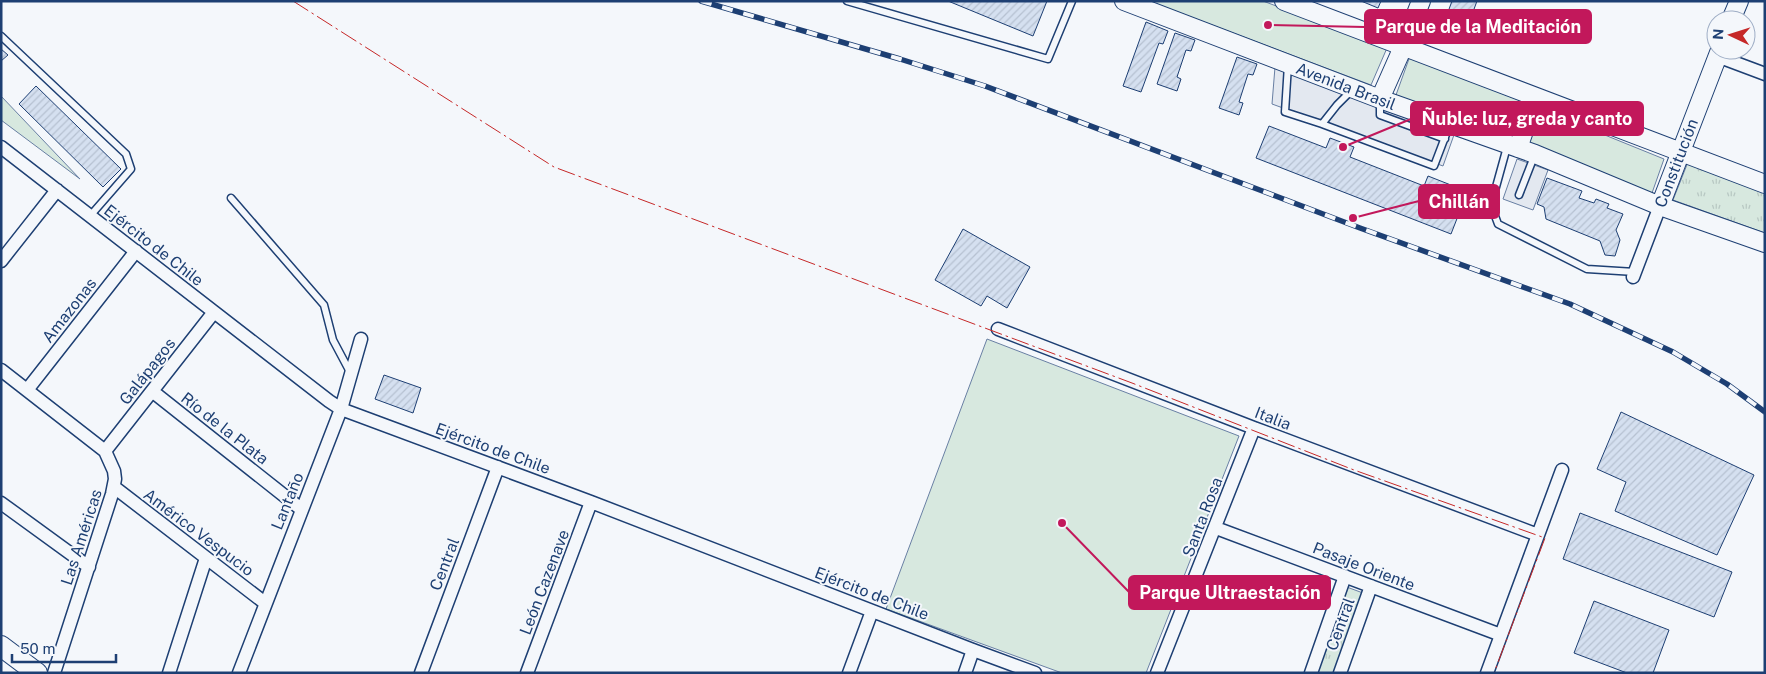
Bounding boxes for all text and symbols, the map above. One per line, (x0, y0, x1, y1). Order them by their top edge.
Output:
callout: Parque de la Meditación (1365, 10, 1591, 43)
north arrow (1706, 10, 1756, 60)
text: Parque de la Meditación (1375, 16, 1581, 37)
text: N (1710, 28, 1726, 40)
street label: Avenida Brasil (1293, 59, 1399, 114)
callout: Ñuble: luz, greda y canto (1411, 102, 1643, 135)
text: Ñuble: luz, greda y canto (1422, 107, 1632, 129)
street label: Constitución (1651, 116, 1702, 210)
callout: Chillán (1419, 185, 1499, 218)
text: Chillán (1429, 191, 1489, 212)
street label: Ejército de Chile (100, 201, 207, 290)
street label: Amazonas (38, 274, 101, 346)
street label: Galápagos (116, 334, 179, 408)
street label: Río de la Plata (177, 388, 272, 468)
street label: Italia (1252, 403, 1294, 434)
street label: Ejército de Chile (433, 419, 553, 478)
street label: Lantaño (267, 470, 308, 533)
street label: Santa Rosa (1179, 475, 1226, 560)
street label: Américo Vespucio (140, 485, 258, 580)
street label: Las Américas (57, 487, 106, 587)
street label: León Cazenave (516, 527, 573, 638)
street label: Central (426, 535, 463, 593)
street label: Pasaje Oriente (1310, 538, 1418, 595)
street label: Ejército de Chile (812, 563, 932, 624)
callout: Parque Ultraestación (1129, 576, 1330, 609)
text: Parque Ultraestación (1139, 582, 1321, 603)
street label: Central (1322, 595, 1359, 653)
scale bar (12, 632, 116, 664)
text: 50 m (20, 640, 55, 657)

